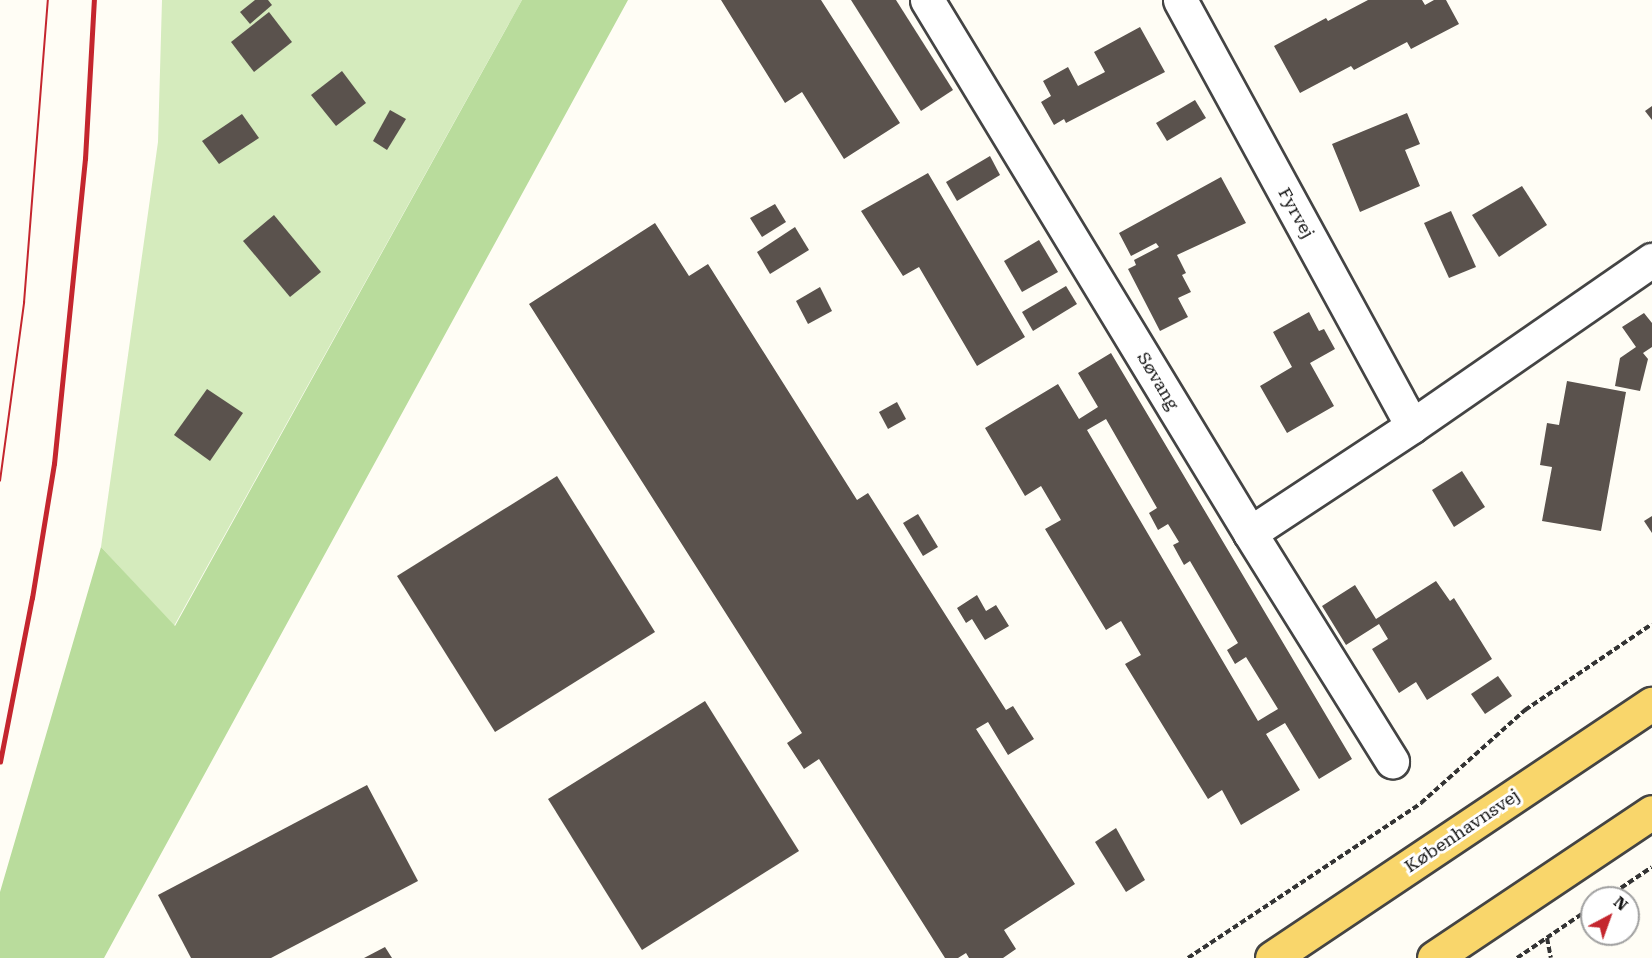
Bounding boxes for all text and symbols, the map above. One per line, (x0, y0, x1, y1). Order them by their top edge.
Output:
street label: Fyrvej (1273, 184, 1319, 242)
street label: Søvang (1132, 348, 1184, 414)
street label: Københavnsvej (1400, 785, 1524, 877)
north arrow (1580, 886, 1640, 946)
text: N (1610, 892, 1632, 915)

